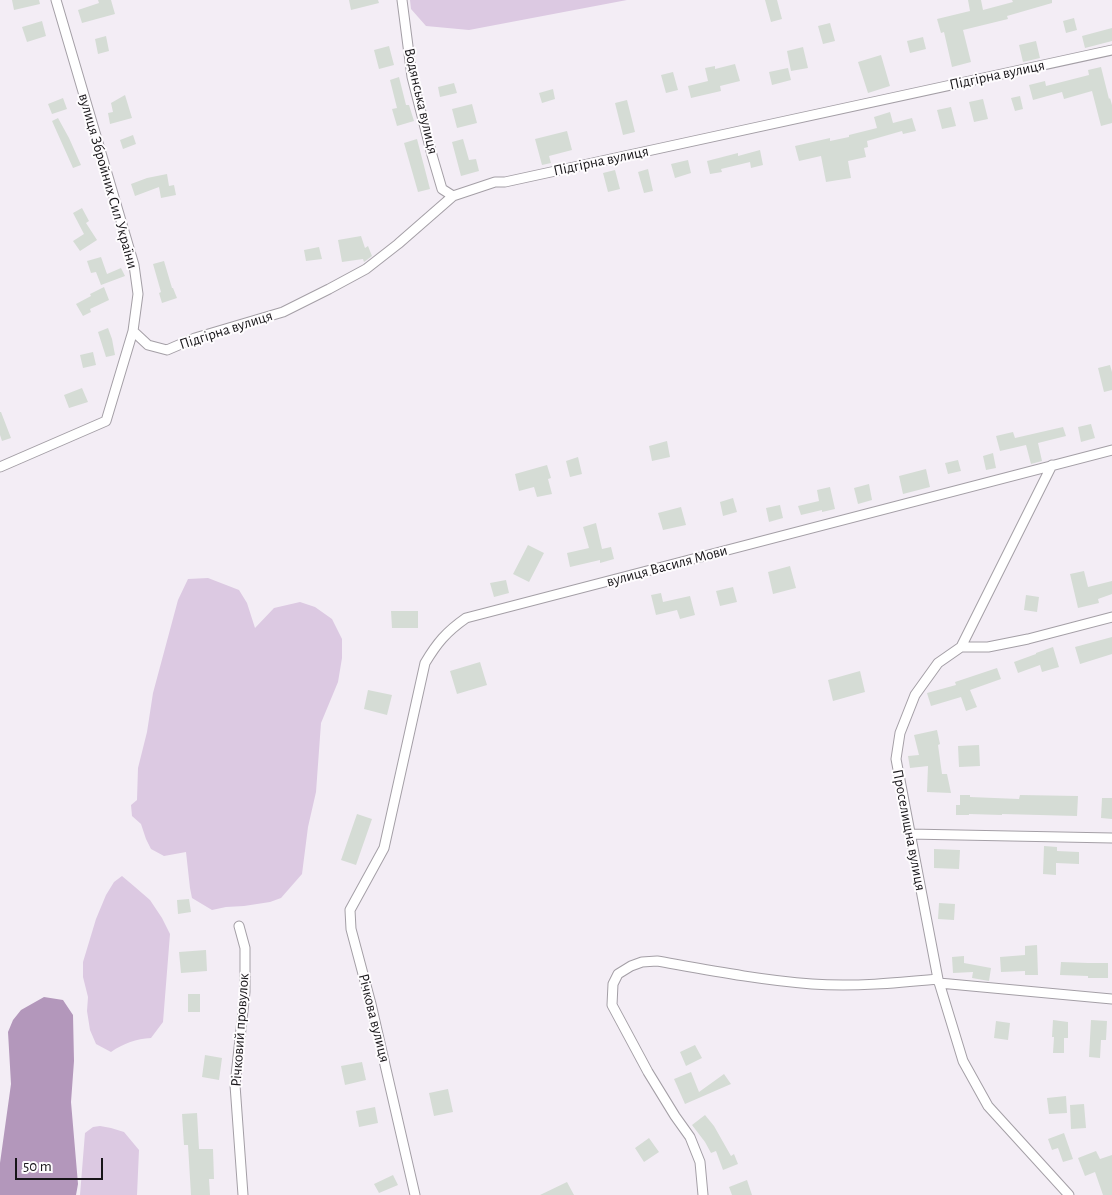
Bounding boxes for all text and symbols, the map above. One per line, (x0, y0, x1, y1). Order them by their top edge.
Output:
street label: Водянська вулиця (400, 46, 442, 156)
street label: Підгірна вулиця (948, 56, 1046, 94)
street label: вулиця Збройних Сил України (74, 91, 142, 271)
street label: Підгірна вулиця (552, 142, 650, 180)
street label: Підгірна вулиця (177, 306, 275, 354)
street label: вулиця Василя Мови (605, 541, 729, 591)
street label: Проселищна вулиця (888, 768, 930, 892)
street label: Річкова вулиця (354, 972, 394, 1064)
street label: Річковий провулок (227, 973, 253, 1087)
scale bar (18, 1148, 105, 1180)
text: 50 m (23, 1159, 52, 1174)

